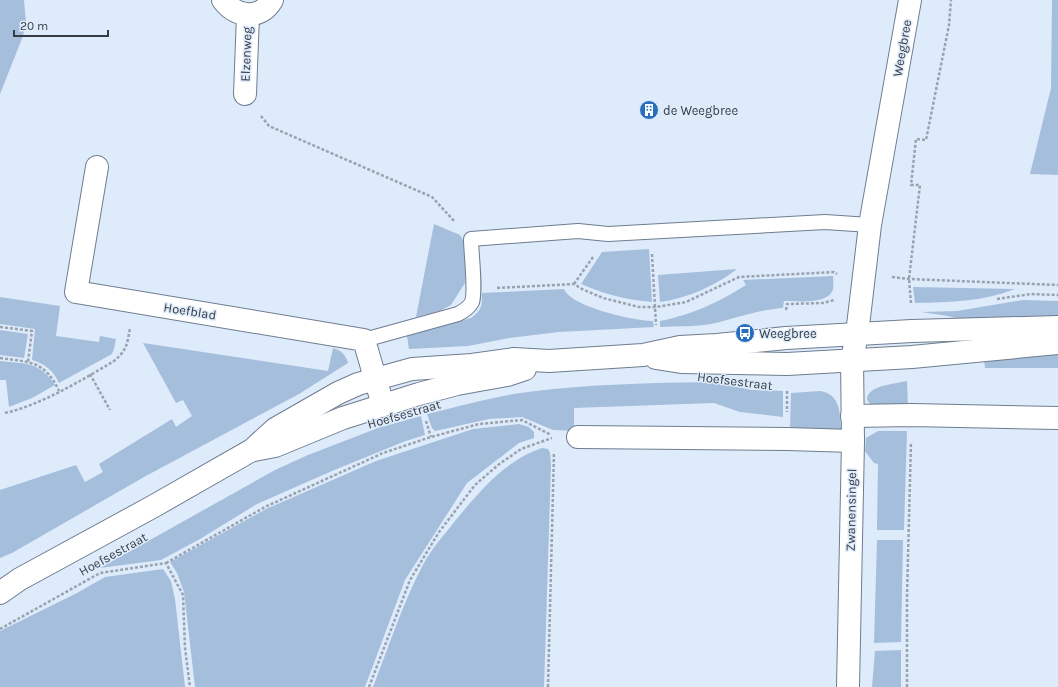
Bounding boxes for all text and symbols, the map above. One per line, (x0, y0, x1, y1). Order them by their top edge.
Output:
scale bar (14, 12, 108, 38)
street label: Weegbree (890, 18, 914, 78)
text: 20 m (20, 19, 48, 33)
street label: Elzenweg (238, 26, 254, 82)
building icon: de Weegbree (638, 99, 660, 121)
place label: de Weegbree (663, 103, 738, 118)
street label: Hoefblad (163, 299, 217, 323)
bus stop icon: Weegbree (734, 322, 756, 344)
place label: Weegbree (759, 326, 817, 341)
street label: Hoefsestraat (696, 369, 774, 393)
street label: Hoefsestraat (366, 396, 443, 432)
street label: Zwanensingel (843, 468, 859, 552)
street label: Hoefsestraat (76, 529, 150, 579)

